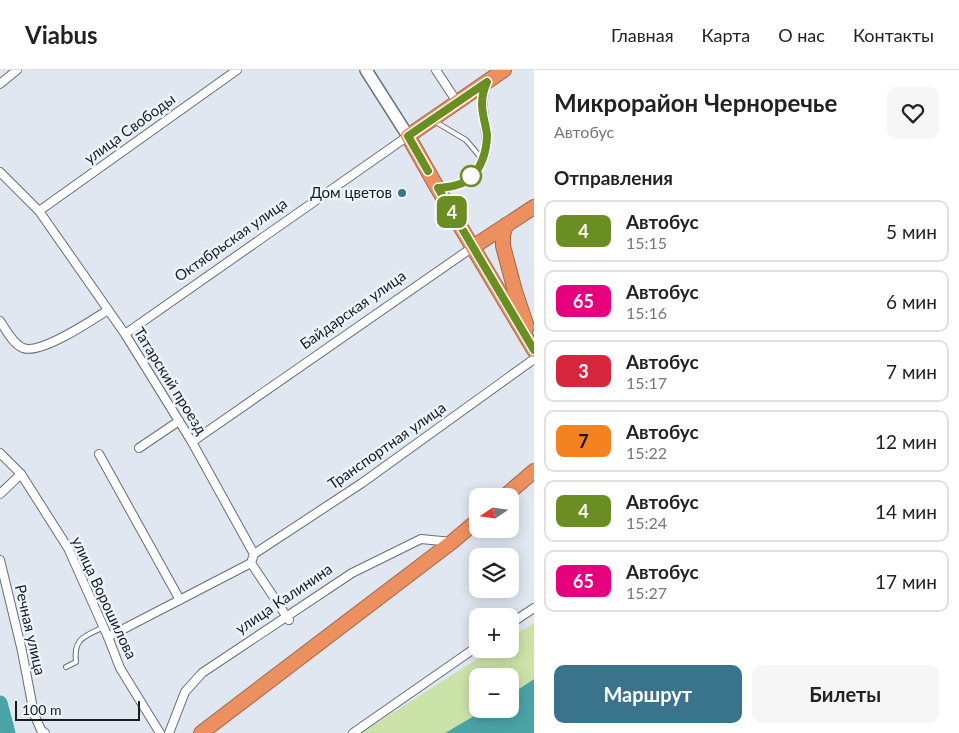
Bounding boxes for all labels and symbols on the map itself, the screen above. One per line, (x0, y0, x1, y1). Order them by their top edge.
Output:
street label: улица Свободы (81, 89, 178, 167)
unlabelled marker (460, 165, 482, 187)
place label: Дом цветов (310, 183, 392, 201)
marker: Дом цветов (396, 187, 408, 199)
street label: Октябрьская улица (171, 194, 290, 285)
line badge: 4 (436, 196, 468, 228)
street label: Байдарская улица (296, 266, 409, 352)
street label: Татарский проезд (131, 324, 211, 437)
street label: Транспортная улица (324, 398, 449, 493)
north arrow (469, 488, 519, 538)
street label: улица Ворошилова (69, 534, 141, 662)
street label: улица Калинина (232, 559, 335, 637)
street label: Речная улица (12, 583, 50, 677)
scale bar (15, 698, 140, 721)

